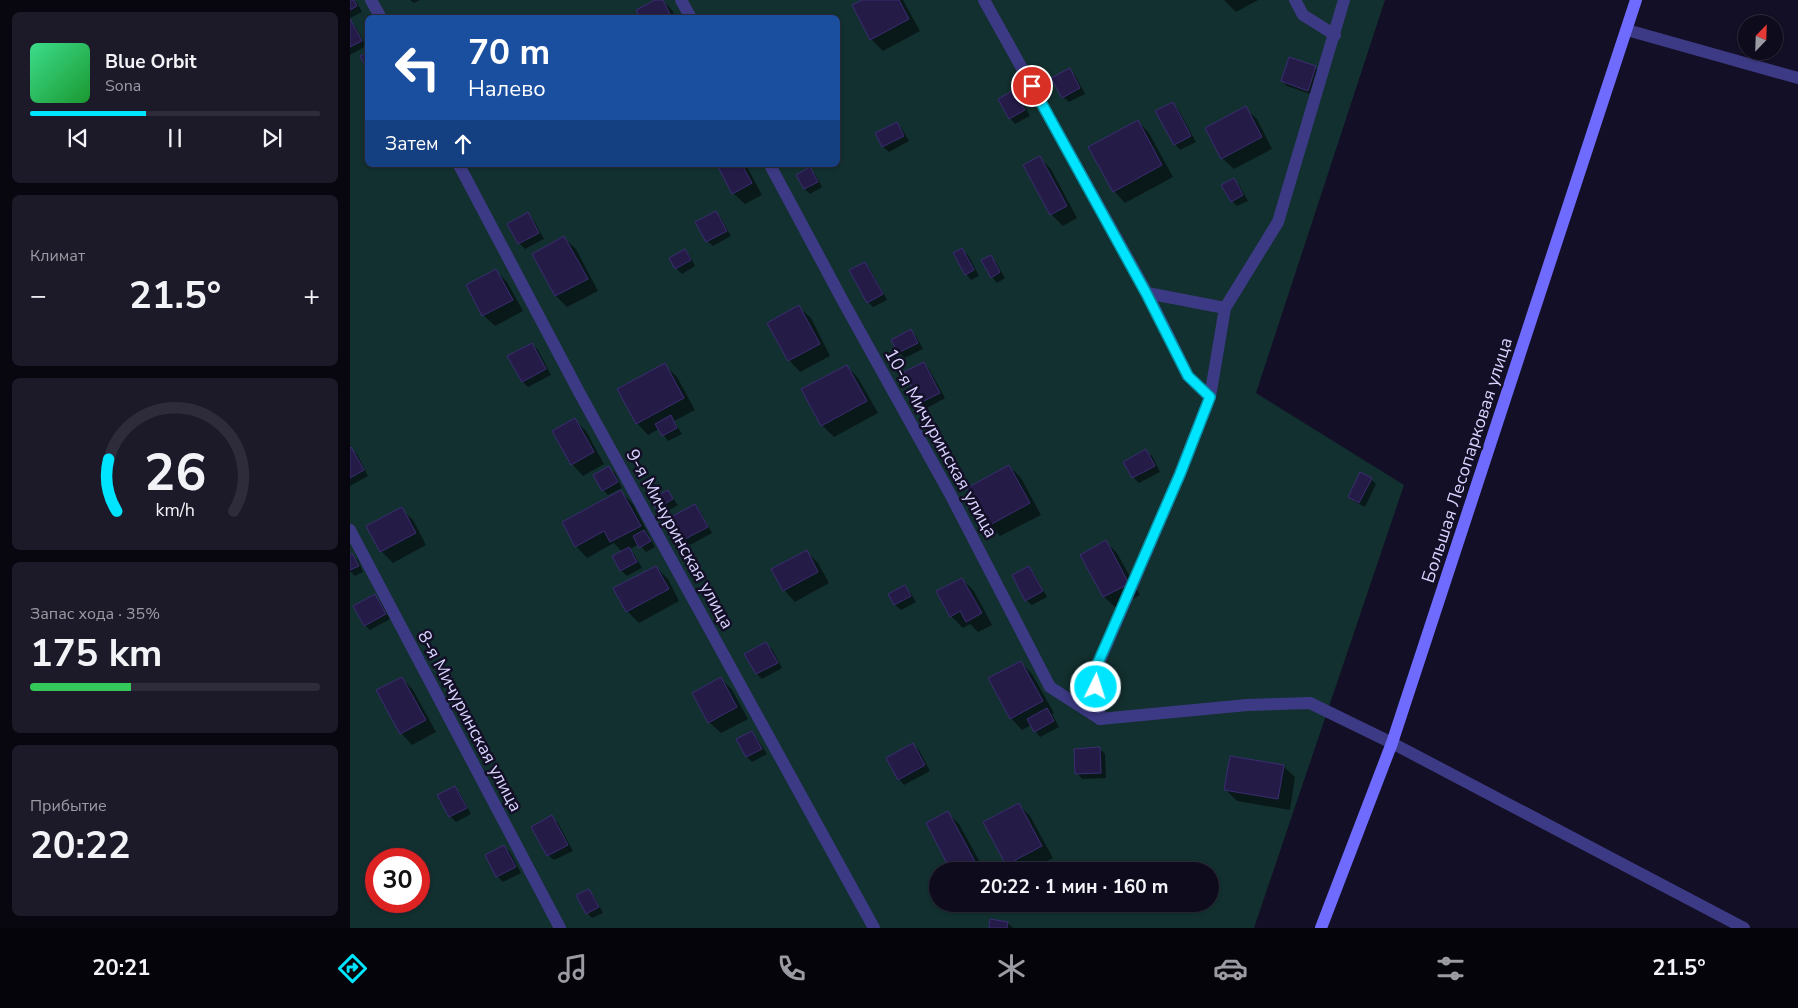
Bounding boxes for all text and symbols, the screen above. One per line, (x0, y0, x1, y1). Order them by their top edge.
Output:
north arrow (1738, 15, 1782, 60)
map controls (1738, 15, 1783, 60)
text: 70 m (468, 29, 550, 76)
icon: left (385, 35, 450, 100)
text: Blue Orbit (105, 49, 196, 75)
pin (1011, 65, 1053, 107)
icon: arrive (1018, 72, 1046, 100)
text: Налево (468, 74, 546, 104)
text: Sona (105, 75, 141, 97)
icon: previous (64, 124, 92, 152)
icon: pause (161, 124, 189, 152)
icon: next (258, 124, 286, 152)
icon: ahead (449, 130, 477, 158)
text: Затем (385, 131, 439, 157)
text: Климат (30, 245, 85, 267)
text: 21.5° (129, 270, 221, 321)
text: − (30, 277, 47, 315)
text: + (303, 277, 320, 315)
street label: Большая Лесопарковая улица (1416, 334, 1518, 586)
street label: 10-я Мичуринская улица (879, 344, 1003, 542)
text: 26 (144, 437, 206, 508)
street label: 9-я Мичуринская улица (621, 445, 739, 633)
text: km/h (155, 498, 195, 522)
text: Запас хода · 35% (30, 603, 160, 625)
street label: 8-я Мичуринская улица (412, 626, 528, 816)
text: 175 km (30, 628, 162, 679)
position arrow (1069, 660, 1121, 712)
text: Прибытие (30, 795, 107, 817)
text: 20:22 (30, 820, 131, 871)
speed limit sign: 30 (365, 848, 430, 913)
text: 20:22 · 1 мин · 160 m (980, 874, 1168, 900)
icon: directions (335, 951, 370, 986)
icon: music (555, 951, 590, 986)
icon: phone (774, 951, 809, 986)
icon: climate (994, 951, 1029, 986)
icon: car (1213, 951, 1248, 986)
icon: filters (1433, 951, 1468, 986)
text: 20:21 (92, 953, 151, 983)
text: 21.5° (1652, 953, 1706, 983)

